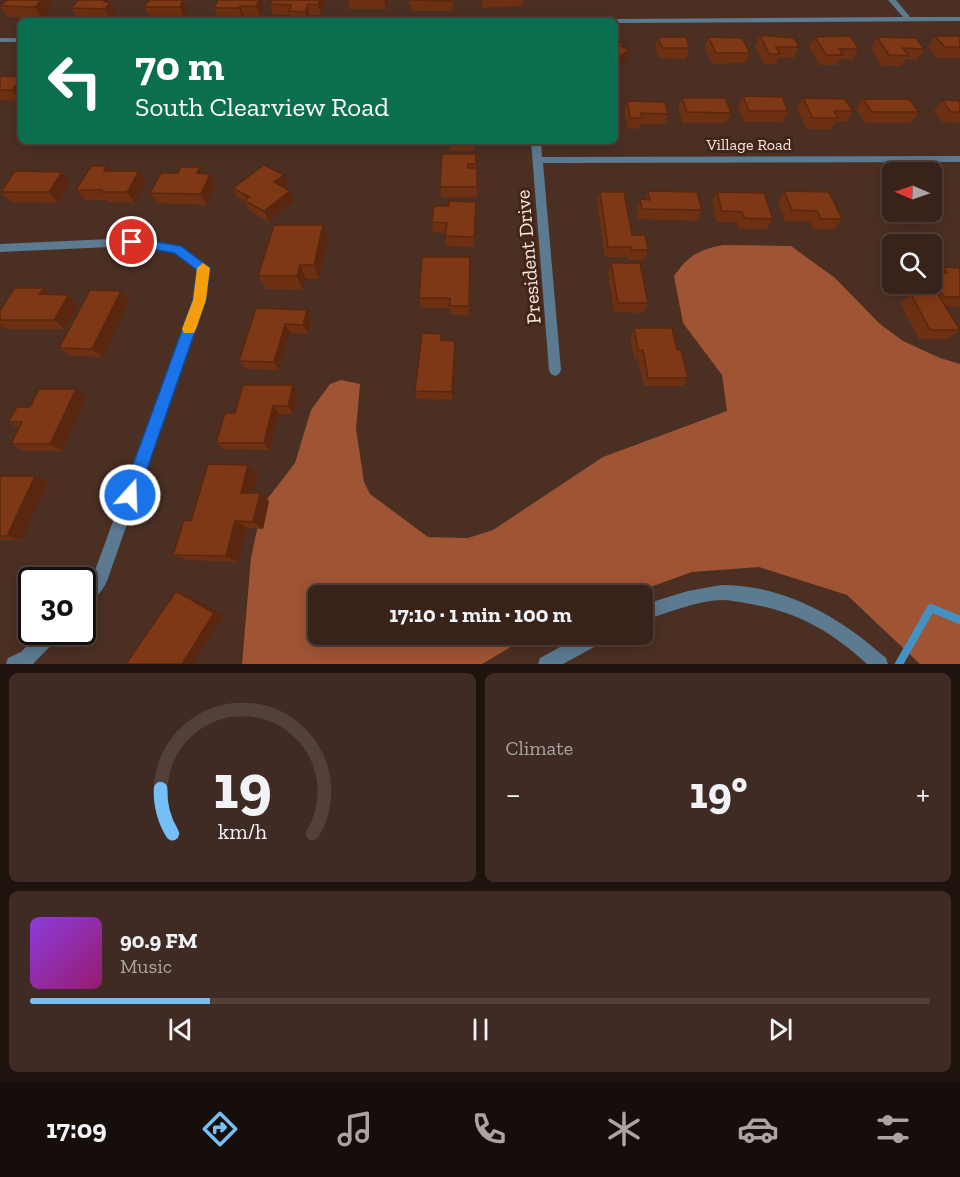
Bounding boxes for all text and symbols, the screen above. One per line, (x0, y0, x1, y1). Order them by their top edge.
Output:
text: 70 m (135, 40, 225, 91)
icon: left (36, 42, 114, 120)
text: South Clearview Road (135, 91, 389, 123)
street label: Village Road (705, 135, 792, 154)
north arrow (882, 162, 942, 222)
map controls (882, 162, 942, 294)
street label: President Drive (510, 189, 546, 325)
pin (106, 216, 157, 267)
icon: arrive (115, 225, 148, 258)
button: search (882, 234, 942, 294)
position arrow (98, 463, 162, 527)
speed limit sign: 30 (18, 567, 96, 645)
text: 17:10 · 1 min · 100 m (389, 601, 572, 628)
text: Climate (506, 736, 573, 760)
text: 19 (213, 749, 272, 824)
text: 19° (689, 766, 748, 820)
text: − (506, 774, 521, 813)
text: + (916, 774, 930, 813)
text: km/h (218, 820, 267, 845)
text: 90.9 FM (120, 927, 198, 954)
text: Music (120, 954, 172, 978)
icon: previous (164, 1013, 197, 1046)
icon: pause (464, 1013, 497, 1046)
icon: next (764, 1013, 797, 1046)
icon: directions (199, 1108, 241, 1150)
icon: music (334, 1108, 376, 1150)
icon: phone (468, 1108, 510, 1150)
icon: climate (603, 1108, 645, 1150)
icon: car (737, 1108, 779, 1150)
icon: filters (872, 1108, 914, 1150)
text: 17:09 (46, 1113, 107, 1145)

